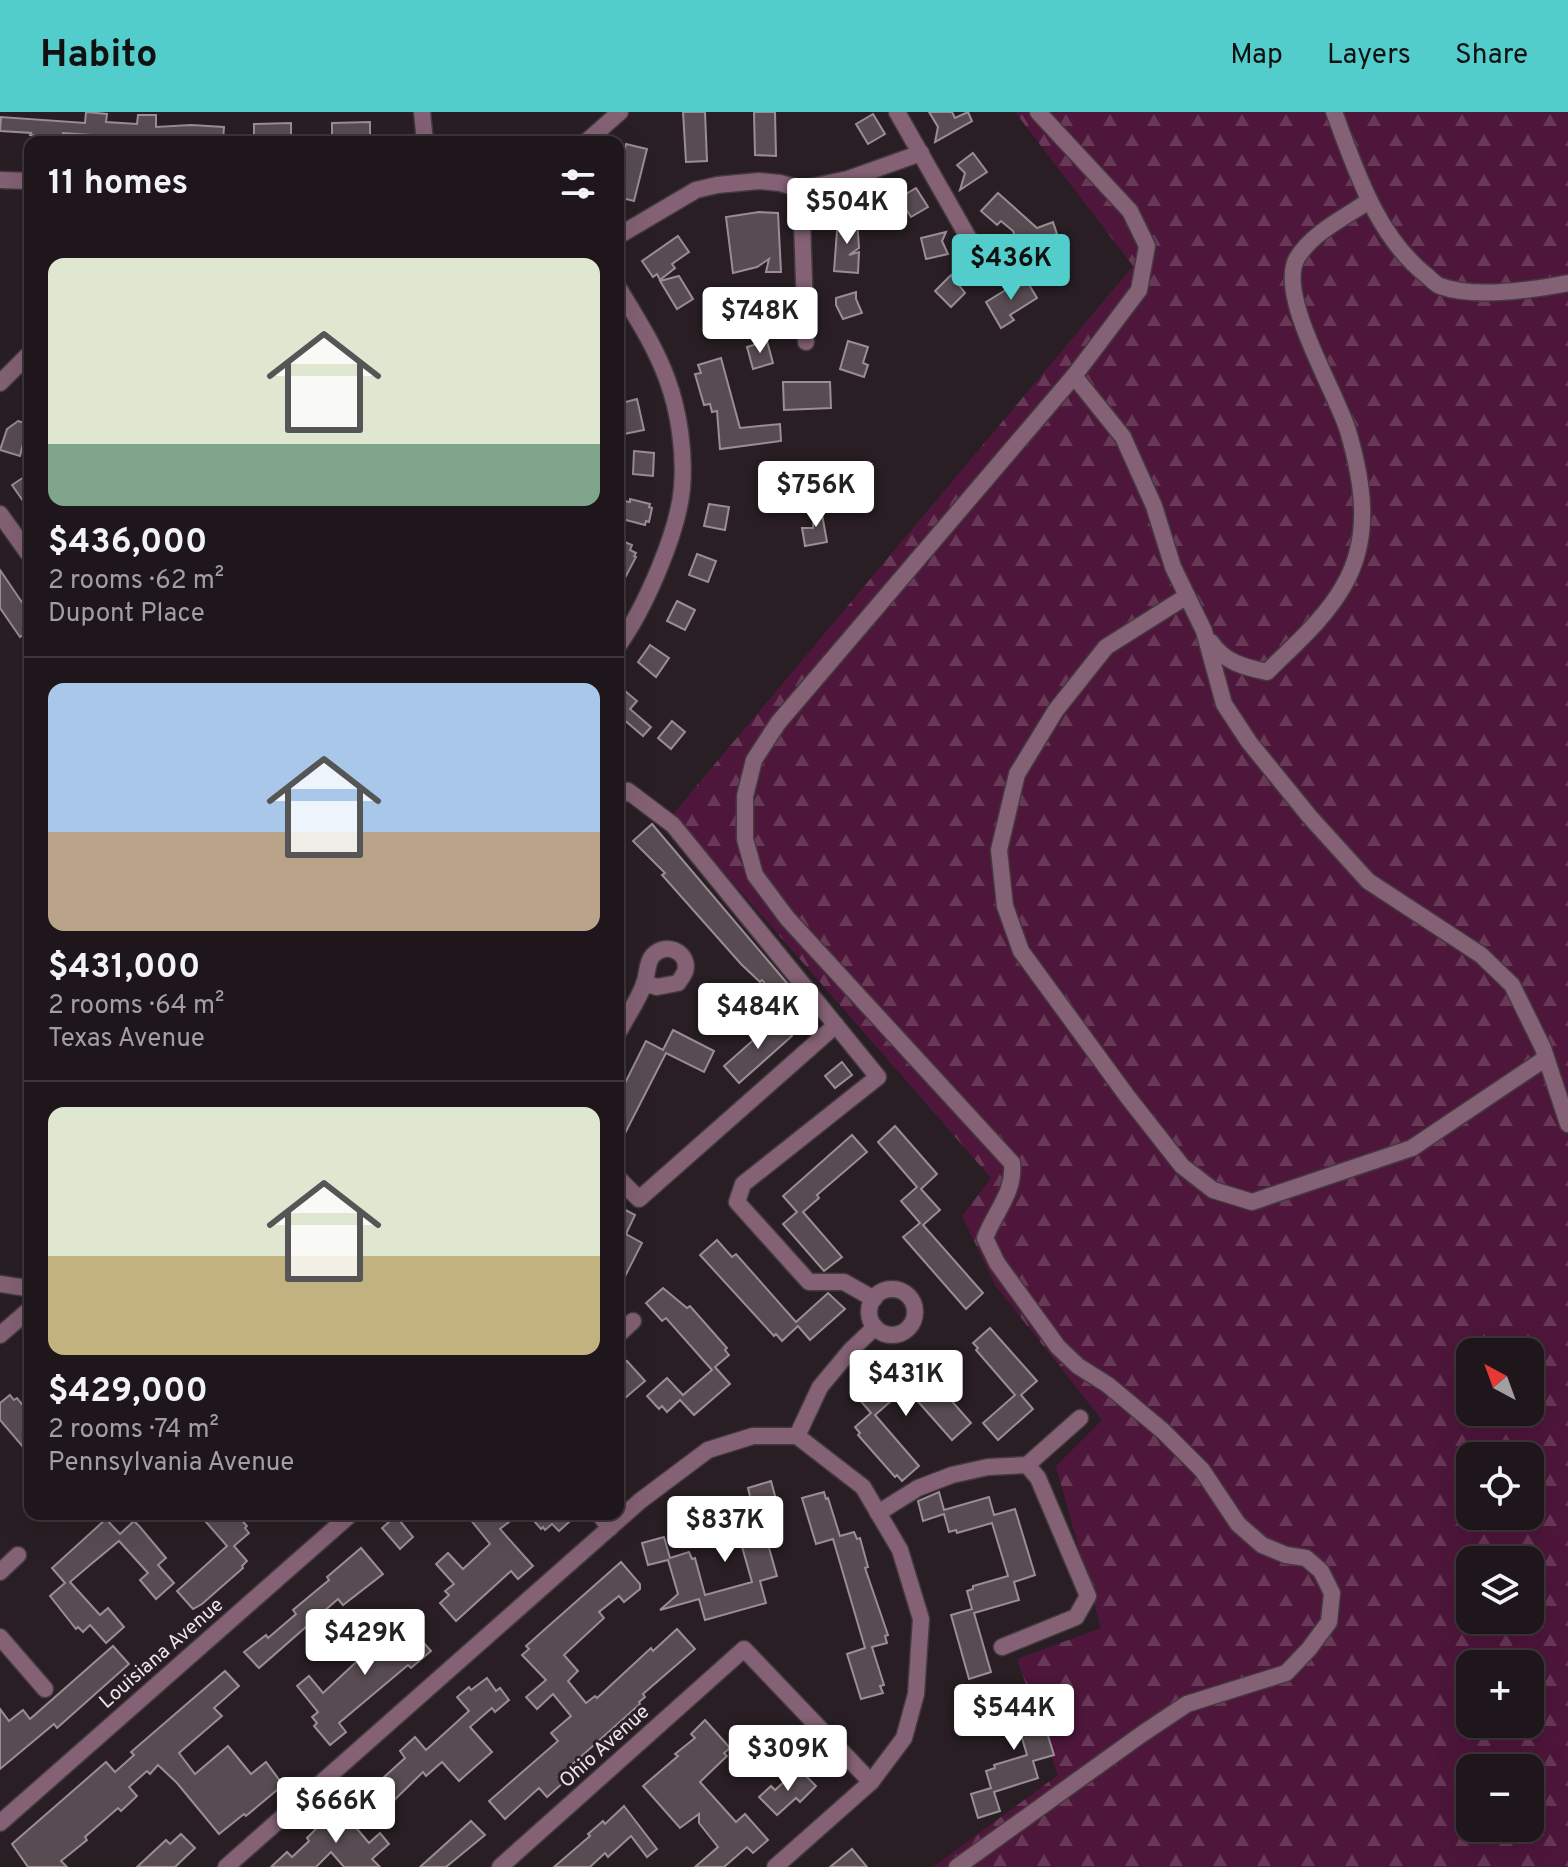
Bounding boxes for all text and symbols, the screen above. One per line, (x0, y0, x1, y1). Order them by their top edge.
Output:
text: Habito (40, 32, 158, 81)
text: Map (1230, 38, 1283, 74)
text: Layers (1327, 38, 1411, 74)
text: Share (1455, 38, 1528, 74)
icon: filters (556, 162, 600, 206)
text: 11 homes (48, 163, 188, 206)
pin: $504K (791, 178, 903, 246)
text: $504K (805, 187, 889, 220)
pin: $436K (955, 234, 1067, 302)
text: $436K (970, 243, 1052, 276)
pin: $748K (704, 287, 816, 355)
text: $748K (721, 296, 799, 329)
icon: home (252, 310, 396, 454)
pin: $756K (760, 461, 872, 529)
text: $756K (776, 470, 856, 503)
text: $436,000 (48, 522, 207, 565)
text: 2 rooms · 62 m² (48, 565, 224, 598)
text: Dupont Place (48, 598, 205, 631)
icon: home (252, 735, 396, 879)
text: $431,000 (48, 947, 200, 990)
pin: $484K (702, 983, 814, 1051)
text: 2 rooms · 64 m² (48, 990, 224, 1023)
text: $484K (716, 992, 800, 1025)
text: Texas Avenue (48, 1023, 205, 1056)
icon: home (252, 1159, 396, 1303)
north arrow (1456, 1338, 1544, 1426)
map controls (1456, 1338, 1544, 1842)
pin: $431K (850, 1350, 962, 1418)
text: $431K (868, 1359, 944, 1392)
text: $429,000 (48, 1371, 208, 1414)
text: 2 rooms · 74 m² (48, 1414, 219, 1447)
button: locate (1456, 1442, 1544, 1530)
text: Pennsylvania Avenue (48, 1447, 294, 1480)
pin: $837K (669, 1496, 781, 1564)
text: $837K (685, 1505, 765, 1538)
button: layers (1456, 1546, 1544, 1634)
street label: Louisiana Avenue (94, 1593, 230, 1715)
pin: $429K (309, 1609, 421, 1677)
text: $429K (324, 1618, 406, 1651)
button: + (1456, 1650, 1544, 1738)
pin: $544K (958, 1684, 1070, 1752)
text: $544K (972, 1693, 1056, 1726)
street label: Ohio Avenue (554, 1700, 656, 1794)
pin: $309K (732, 1725, 844, 1793)
text: $309K (747, 1734, 829, 1767)
button: − (1456, 1754, 1544, 1842)
pin: $666K (280, 1777, 392, 1845)
text: $666K (295, 1786, 377, 1819)

